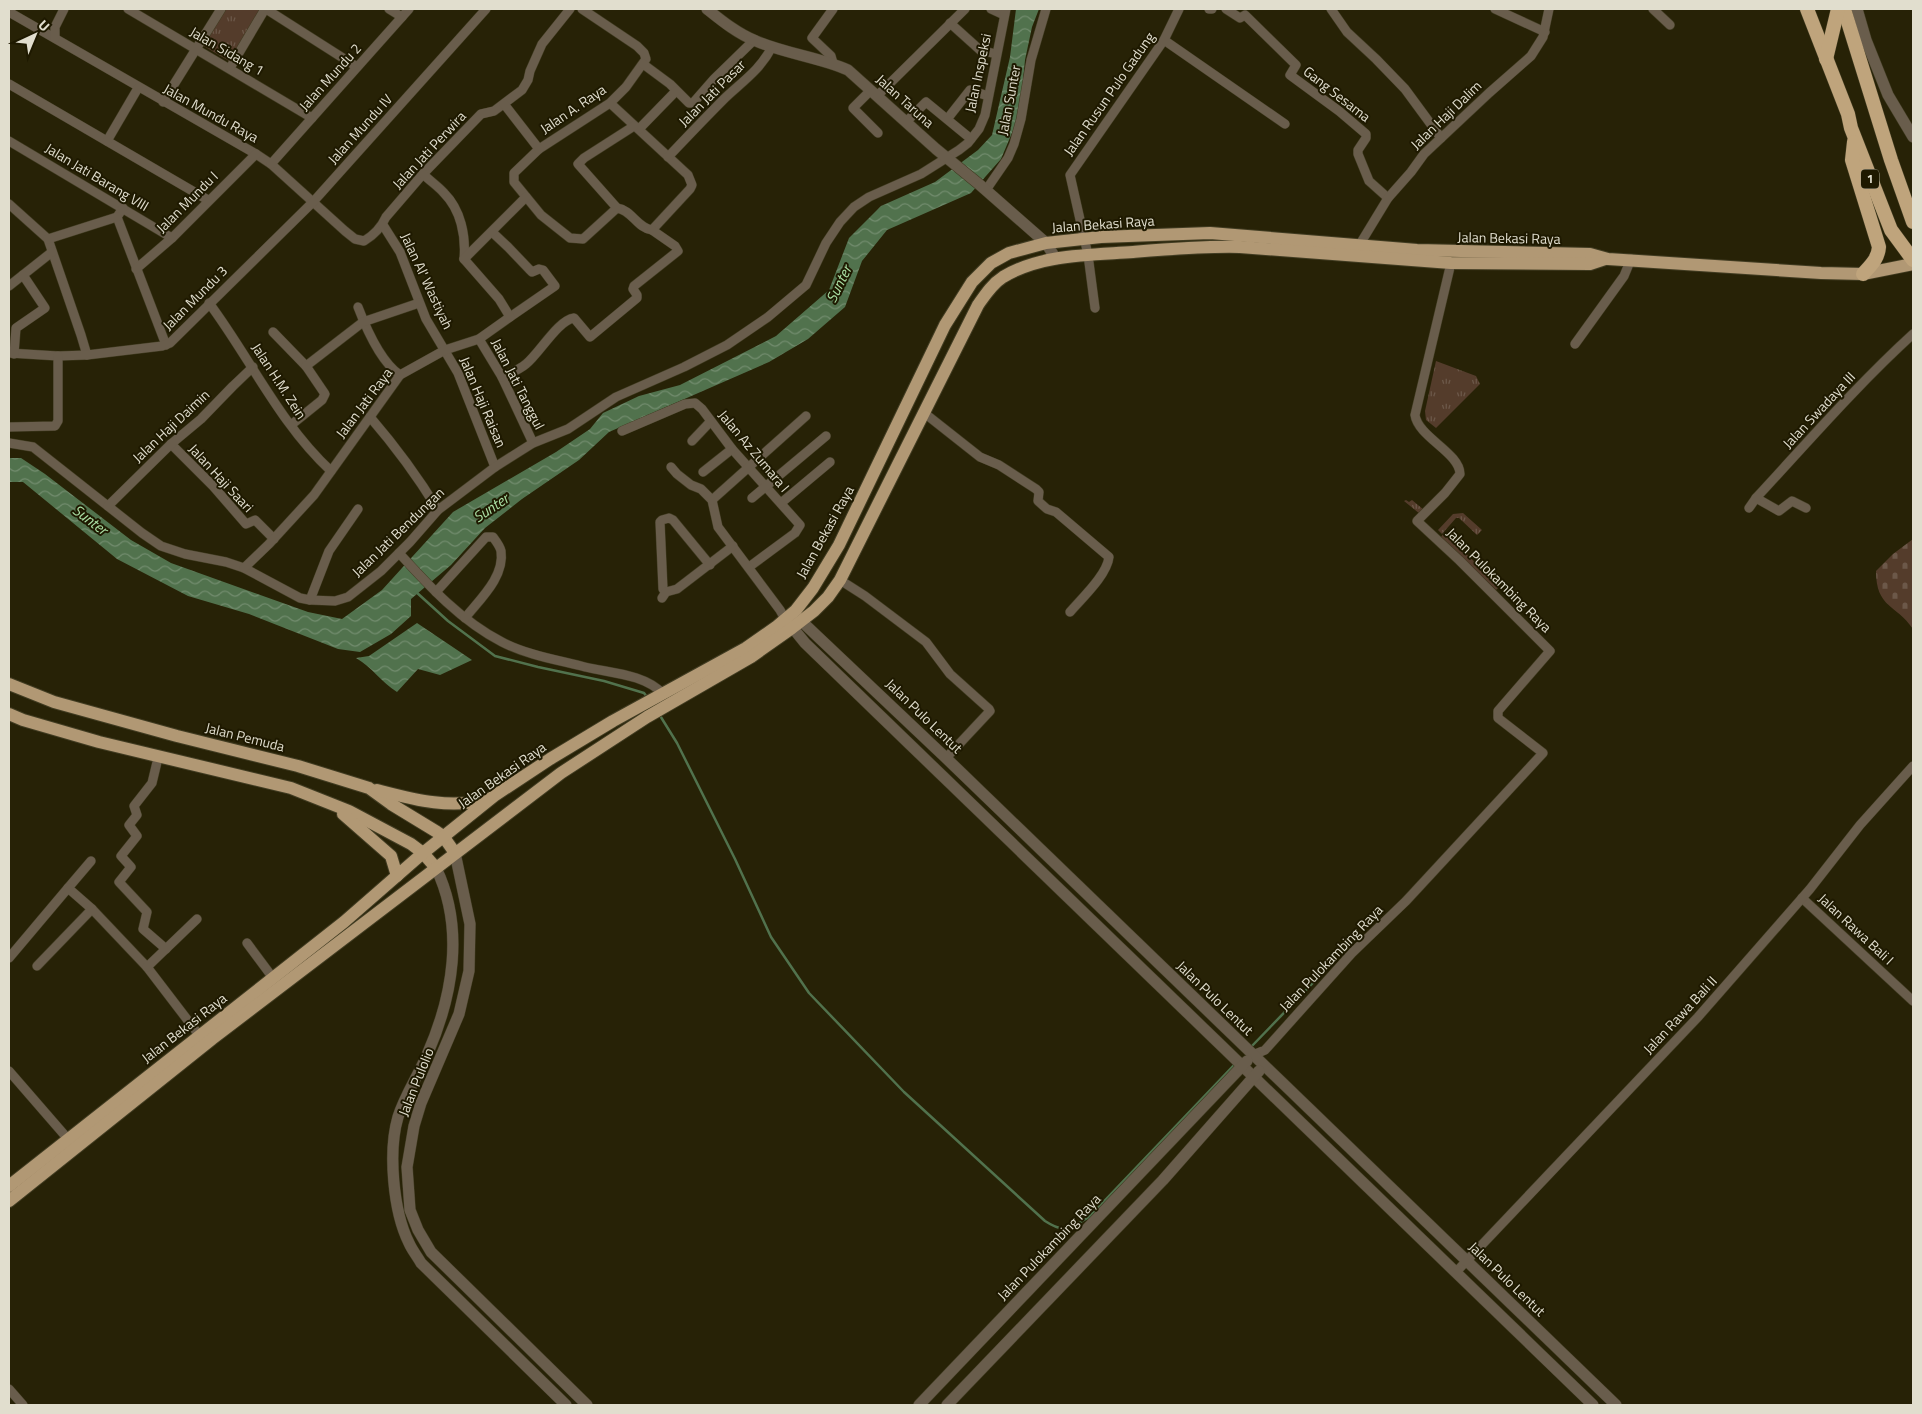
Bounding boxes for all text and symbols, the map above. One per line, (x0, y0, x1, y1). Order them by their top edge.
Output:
north arrow (10, 10, 60, 60)
text: U (34, 15, 55, 36)
street label: Jalan Sidang 1 (186, 21, 268, 80)
street label: Jalan Rusun Pulo Gadung (1058, 27, 1159, 160)
street label: Jalan Inspeksi (959, 32, 996, 114)
street label: Jalan Mundu 2 (294, 38, 366, 115)
street label: Jalan Jati Pasar (673, 54, 750, 131)
street label: Gang Sesama (1299, 61, 1375, 127)
street label: Jalan Sunter (991, 63, 1026, 137)
street label: Jalan Taruna (872, 69, 939, 132)
street label: Jalan Haji Dalim (1405, 75, 1486, 154)
street label: Jalan Mundu Raya (160, 78, 263, 147)
street label: Jalan A. Raya (536, 79, 610, 138)
street label: Jalan Mundu IV (322, 89, 397, 168)
street label: Jalan Jati Perwira (387, 106, 470, 193)
street label: Jalan Jati Barang VIII (41, 137, 153, 216)
street label: Jalan Mundu I (151, 166, 222, 237)
road number: 1 (1861, 170, 1879, 188)
street label: Jalan Bekasi Raya (1051, 209, 1155, 238)
street label: Jalan Bekasi Raya (1457, 226, 1561, 249)
street label: Jalan Al' Wastiyah (396, 229, 459, 333)
water label: Sunter (820, 259, 858, 306)
street label: Jalan Mundu 3 (157, 260, 232, 335)
street label: Jalan Jati Tanggul (486, 335, 550, 433)
street label: Jalan H.M. Zein (247, 338, 312, 423)
street label: Jalan Haji Raisan (455, 353, 512, 451)
street label: Jalan Jati Raya (330, 363, 397, 442)
street label: Jalan Swadaya III (1777, 367, 1860, 453)
street label: Jalan Haji Daimin (127, 384, 214, 467)
street label: Jalan Az Zumara I (714, 405, 795, 496)
street label: Jalan Haji Saari (184, 439, 259, 517)
street label: Jalan Jati Bendungan (347, 482, 449, 581)
street label: Jalan Bekasi Raya (790, 482, 859, 582)
water label: Sunter (468, 486, 515, 528)
water label: Sunter (68, 499, 115, 542)
street label: Jalan Pulokambing Raya (1442, 522, 1557, 637)
street label: Jalan Pulo Lentut (881, 673, 968, 758)
street label: Jalan Pemuda (203, 717, 287, 756)
street label: Jalan Bekasi Raya (453, 736, 550, 813)
street label: Jalan Rawa Bali I (1814, 888, 1899, 969)
street label: Jalan Pulokambing Raya (1274, 900, 1387, 1016)
street label: Jalan Pulo Lentut (1172, 955, 1259, 1040)
street label: Jalan Rawa Bali II (1638, 971, 1721, 1058)
street label: Jalan Bekasi Raya (137, 988, 231, 1068)
street label: Jalan Pulolio (392, 1045, 439, 1119)
street label: Jalan Pulokambing Raya (992, 1189, 1105, 1305)
street label: Jalan Pulo Lentut (1464, 1236, 1551, 1321)

